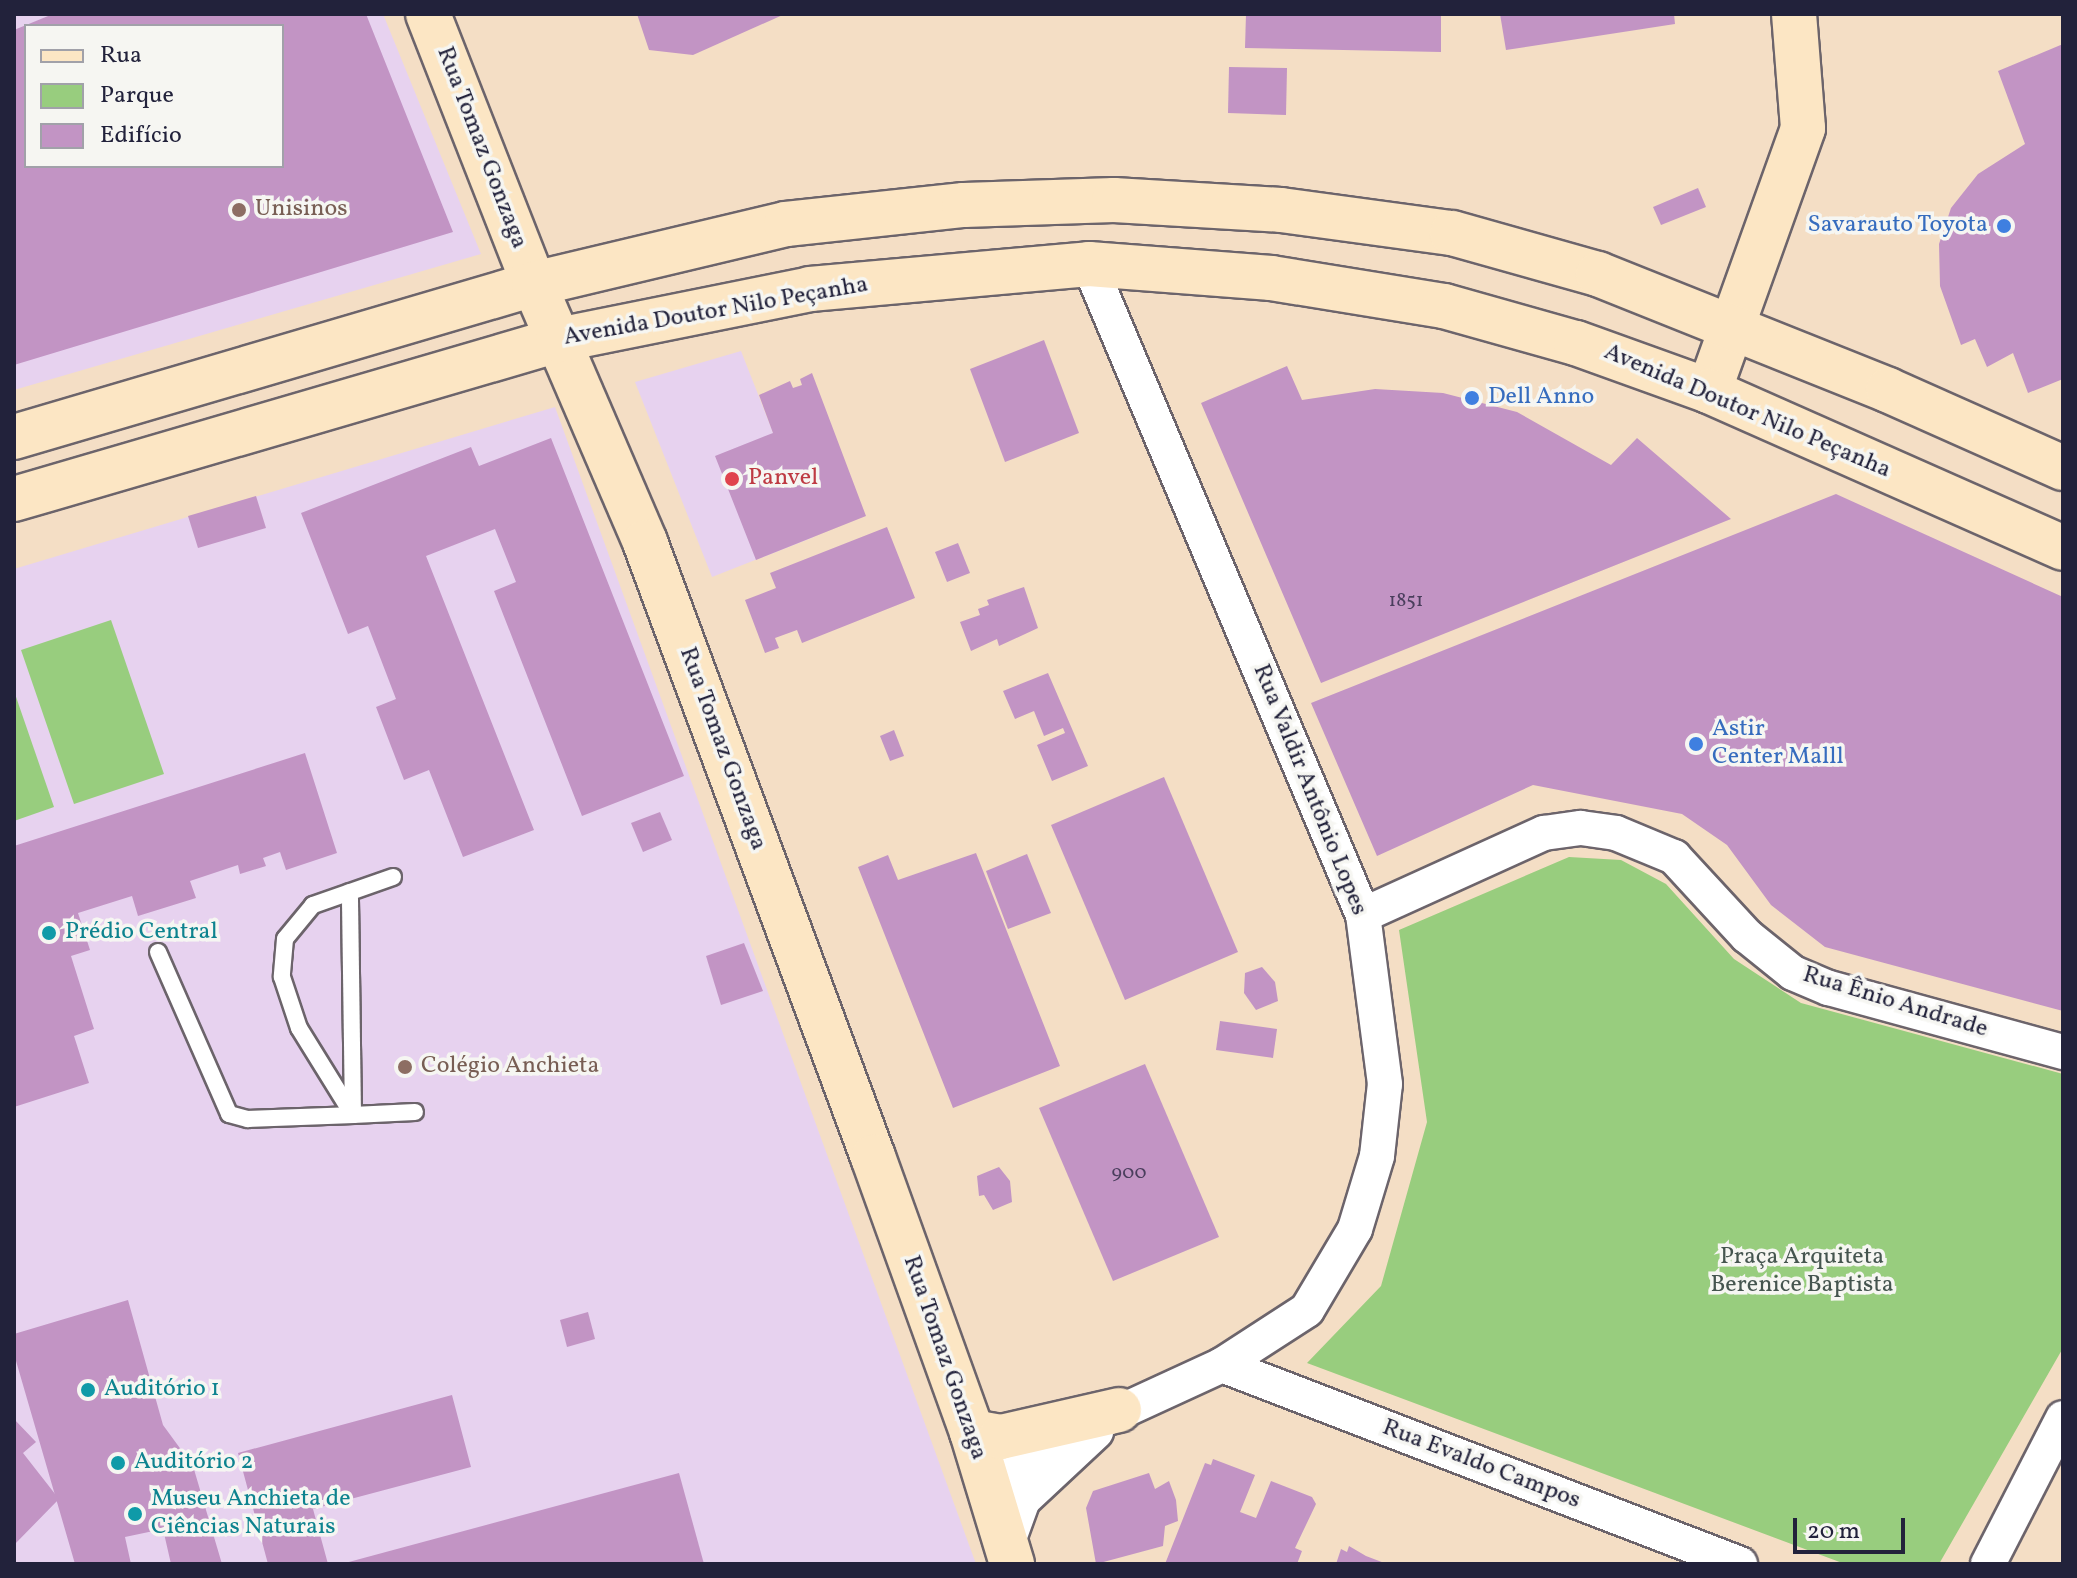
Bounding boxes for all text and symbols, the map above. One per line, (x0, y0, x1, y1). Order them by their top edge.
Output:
legend (24, 24, 284, 168)
text: Rua (100, 39, 142, 73)
street label: Rua Tomaz Gonzaga (429, 43, 533, 253)
text: Parque (100, 79, 174, 113)
text: Edifício (100, 119, 182, 153)
place label: Unisinos (255, 196, 348, 224)
marker: Unisinos (230, 201, 248, 219)
place label: Savarauto Toyota (1807, 212, 1988, 240)
marker: Savarauto Toyota (1995, 217, 2013, 235)
street label: Avenida Doutor Nilo Peçanha (562, 271, 870, 353)
street label: Avenida Doutor Nilo Peçanha (1599, 338, 1895, 486)
place label: Dell Anno (1488, 384, 1594, 412)
marker: Dell Anno (1463, 389, 1481, 407)
place label: Panvel (748, 465, 818, 493)
marker: Panvel (723, 470, 741, 488)
house number: 1851 (1388, 589, 1424, 613)
street label: Rua Tomaz Gonzaga (672, 643, 772, 855)
street label: Rua Valdir Antônio Lopes (1245, 660, 1373, 920)
place label: Astir Center Malll (1712, 716, 1844, 772)
marker: Astir Center Malll (1687, 735, 1705, 753)
place label: Prédio Central (65, 919, 218, 947)
marker: Prédio Central (40, 924, 58, 942)
street label: Rua Ênio Andrade (1799, 961, 1991, 1045)
place label: Colégio Anchieta (421, 1053, 599, 1081)
marker: Colégio Anchieta (396, 1058, 414, 1076)
house number: 900 (1111, 1161, 1147, 1185)
park label: Praça Arquiteta Berenice Baptista (1710, 1244, 1894, 1300)
street label: Rua Tomaz Gonzaga (895, 1252, 993, 1464)
place label: Auditório 1 (104, 1376, 220, 1404)
marker: Auditório 1 (79, 1381, 97, 1399)
street label: Rua Evaldo Campos (1378, 1414, 1584, 1516)
place label: Auditório 2 (134, 1449, 253, 1477)
marker: Auditório 2 (109, 1454, 127, 1472)
place label: Museu Anchieta de Ciências Naturais (151, 1486, 351, 1542)
scale bar (1797, 1502, 1909, 1552)
marker: Museu Anchieta de Ciências Naturais (126, 1505, 144, 1523)
text: 20 m (1807, 1515, 1860, 1549)

